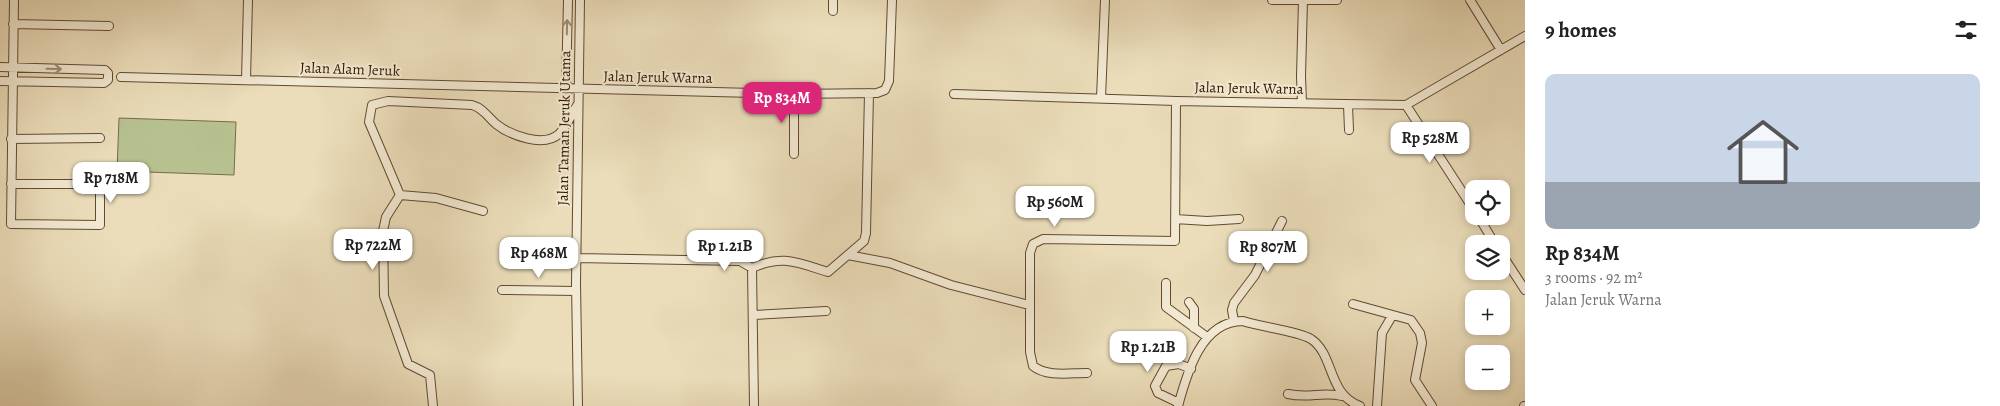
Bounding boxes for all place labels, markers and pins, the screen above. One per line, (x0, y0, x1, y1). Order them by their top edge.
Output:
pin: Rp 834M (736, 82, 828, 124)
pin: Rp 528M (1384, 121, 1476, 164)
pin: Rp 718M (65, 162, 157, 204)
pin: Rp 560M (1009, 186, 1101, 228)
pin: Rp 722M (327, 228, 419, 271)
pin: Rp 1.21B (673, 230, 777, 272)
pin: Rp 807M (1222, 230, 1314, 273)
pin: Rp 468M (493, 236, 585, 279)
pin: Rp 1.21B (1096, 330, 1200, 373)

